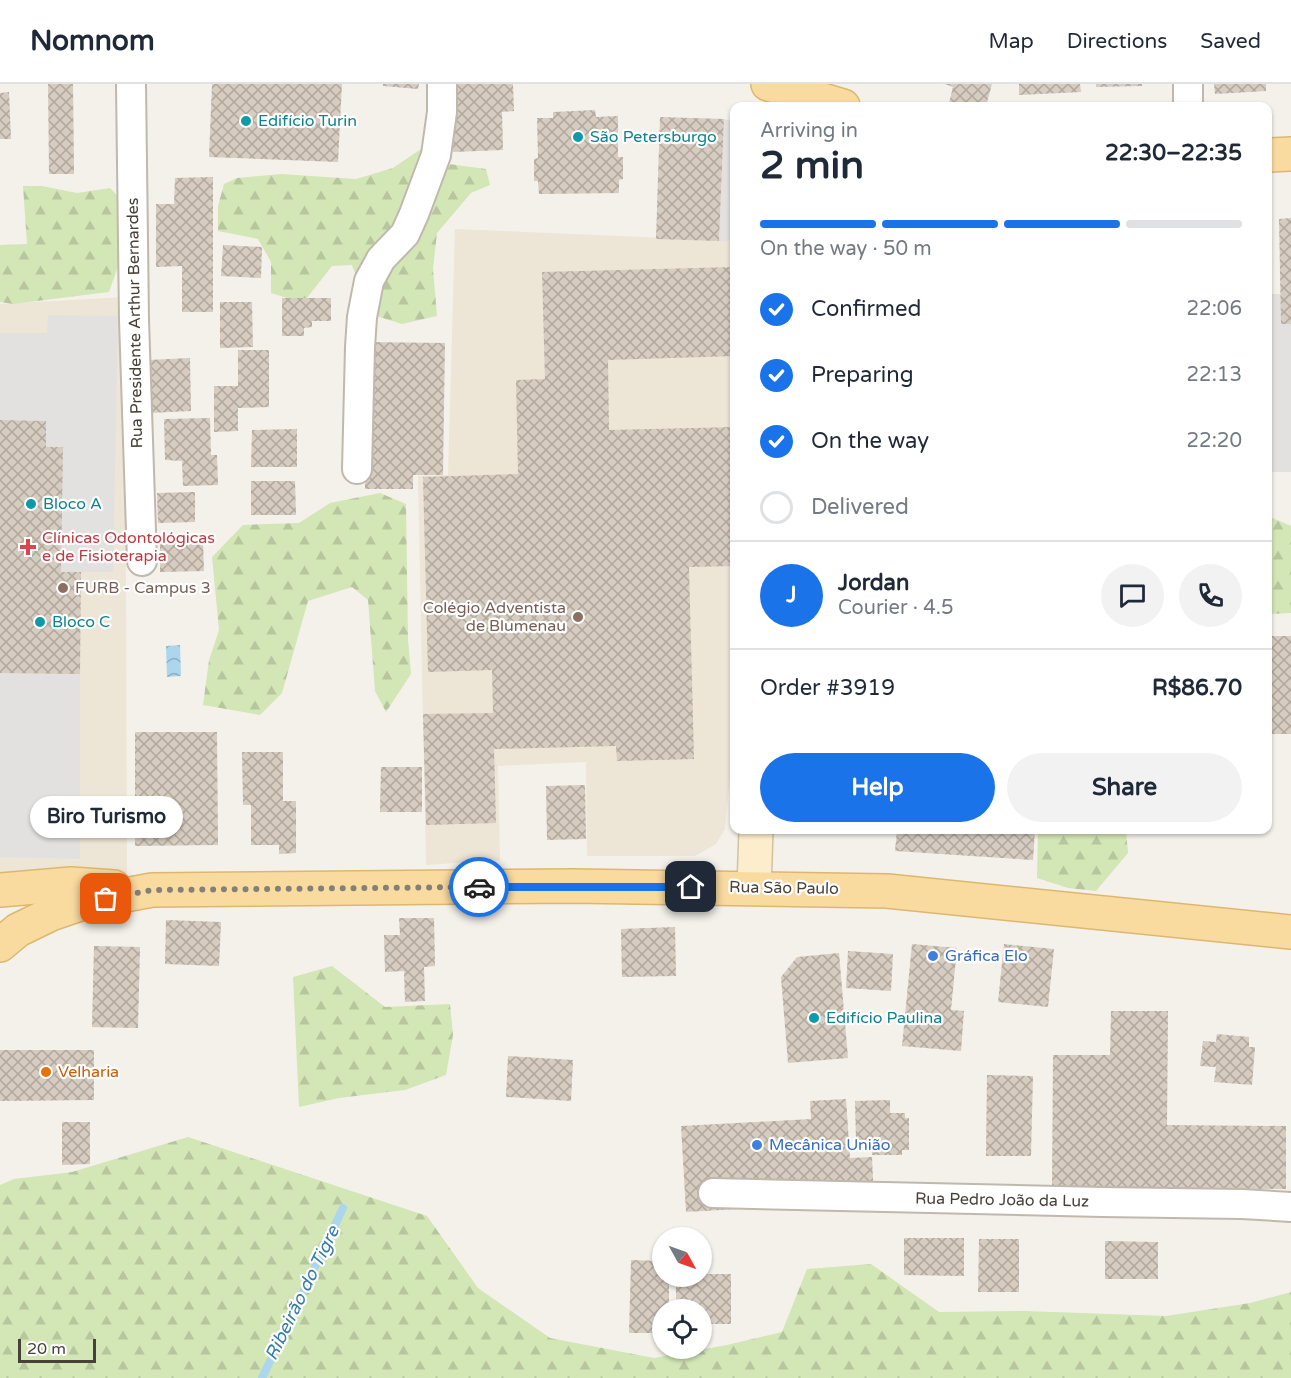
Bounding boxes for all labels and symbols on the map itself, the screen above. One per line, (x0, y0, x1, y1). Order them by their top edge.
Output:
place label: Edifício Turin (258, 111, 357, 131)
marker: Edifício Turin (239, 114, 253, 128)
place label: São Petersburgo (590, 127, 717, 147)
marker: São Petersburgo (571, 130, 585, 144)
street label: Rua Presidente Arthur Bernardes (123, 197, 147, 449)
place label: Bloco A (43, 494, 102, 514)
marker: Bloco A (24, 497, 38, 511)
place label: Clínicas Odontológicas e de Fisioterapia (42, 528, 215, 566)
marker: Clínicas Odontológicas e de Fisioterapia (19, 538, 37, 556)
place label: FURB - Campus 3 (75, 578, 211, 598)
marker: FURB - Campus 3 (56, 581, 70, 595)
place label: Colégio Adventista de Blumenau (423, 598, 566, 636)
marker: Colégio Adventista de Blumenau (571, 610, 585, 624)
place label: Bloco C (52, 612, 110, 632)
marker: Bloco C (33, 615, 47, 629)
callout: Biro Turismo (30, 797, 182, 839)
courier (449, 857, 509, 917)
pin (665, 861, 716, 912)
pin (80, 873, 131, 924)
street label: Rua São Paulo (729, 877, 839, 899)
place label: Gráfica Elo (945, 946, 1028, 966)
marker: Gráfica Elo (926, 949, 940, 963)
place label: Edifício Paulina (826, 1008, 942, 1028)
marker: Edifício Paulina (807, 1011, 821, 1025)
place label: Velharia (58, 1062, 119, 1082)
marker: Velharia (39, 1065, 53, 1079)
place label: Mecânica União (769, 1135, 891, 1155)
marker: Mecânica União (750, 1138, 764, 1152)
street label: Rua Pedro João da Luz (915, 1188, 1089, 1212)
water label: Ribeirão do Tigre (260, 1222, 344, 1364)
north arrow (652, 1227, 712, 1287)
scale bar (18, 1336, 96, 1364)

